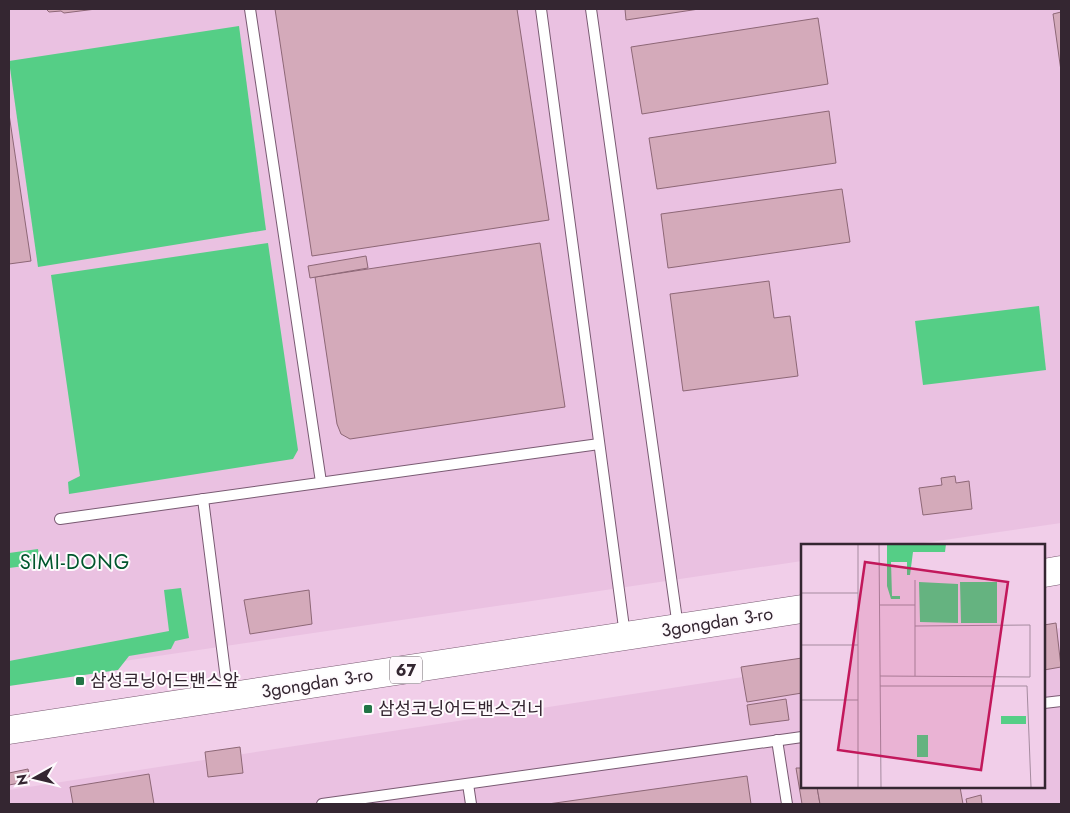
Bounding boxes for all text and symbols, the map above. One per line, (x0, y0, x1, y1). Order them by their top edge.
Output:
inset map (801, 544, 1045, 788)
district label: SIMI-DONG (20, 548, 130, 577)
street label: 3gongdan 3-ro (659, 600, 775, 644)
road number: 67 (390, 656, 422, 684)
street label: 3gongdan 3-ro (259, 661, 375, 705)
place label: 삼성코닝어드밴스앞 (90, 668, 239, 694)
marker: 삼성코닝어드밴스앞 (74, 675, 86, 687)
place label: 삼성코닝어드밴스건너 (378, 696, 544, 722)
marker: 삼성코닝어드밴스건너 (362, 703, 374, 715)
north arrow (10, 753, 60, 803)
text: N (11, 773, 33, 787)

